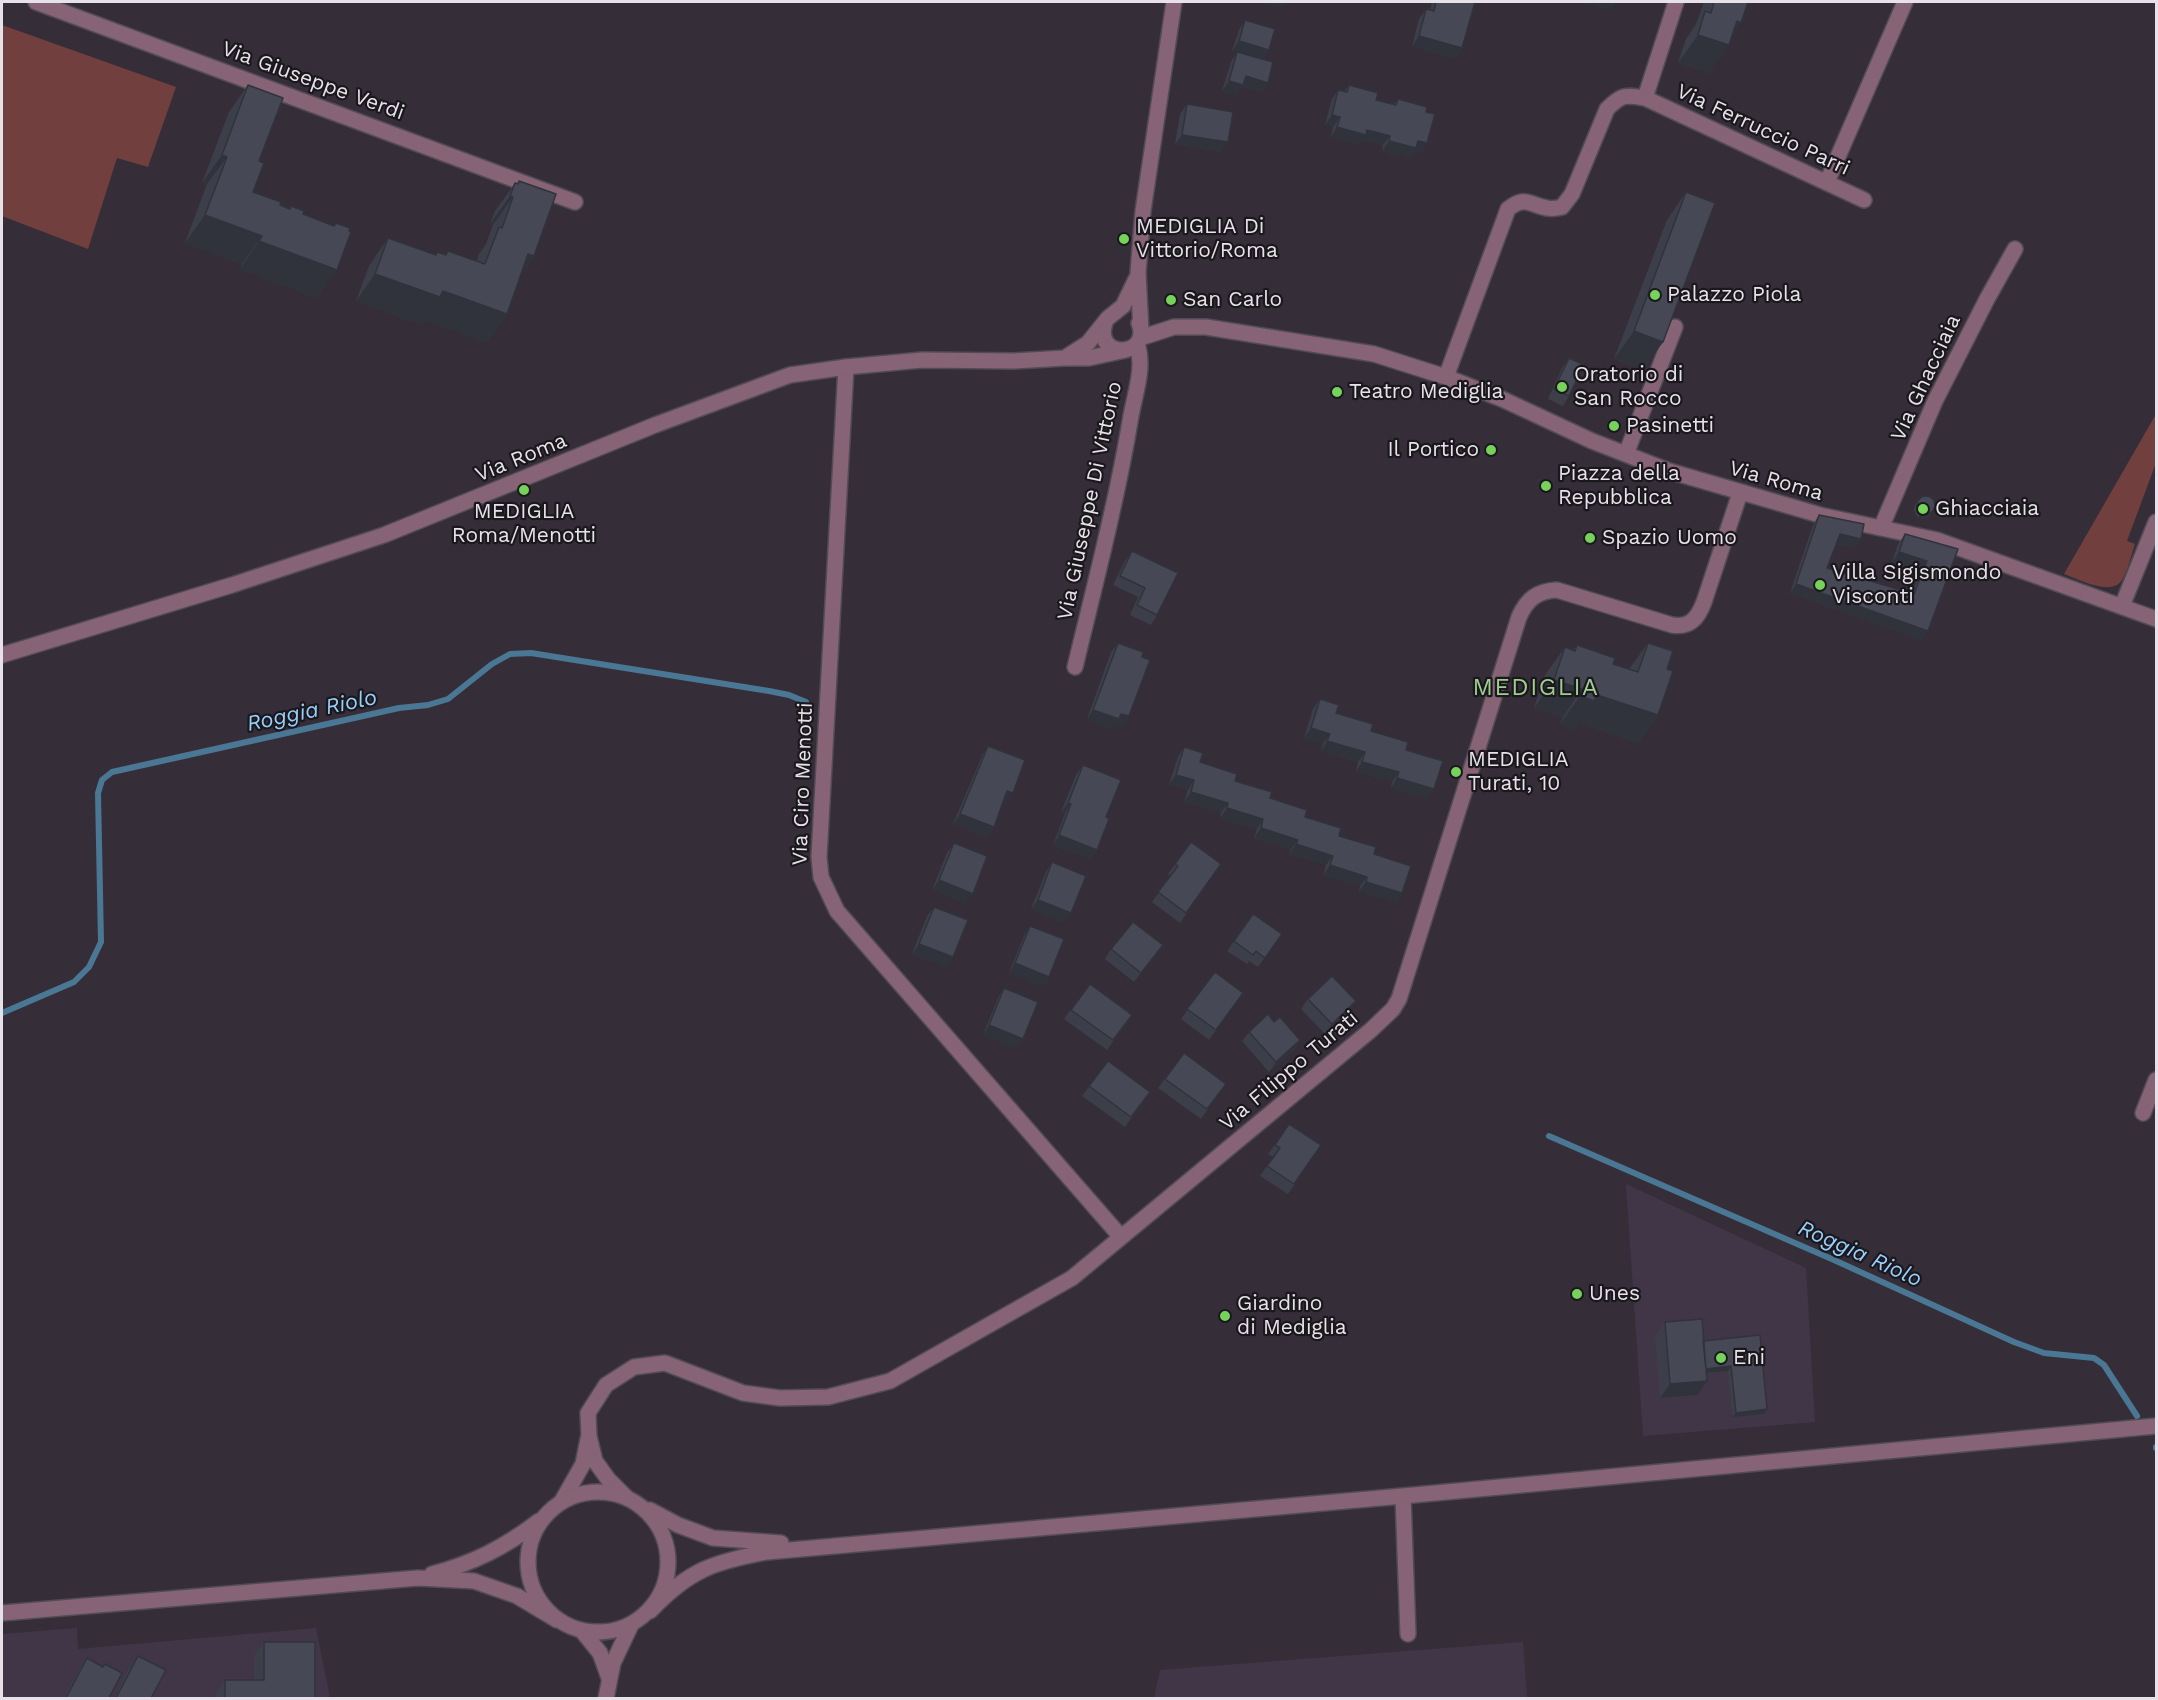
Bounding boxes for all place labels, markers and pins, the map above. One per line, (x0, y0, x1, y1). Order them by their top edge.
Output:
place label: MEDIGLIA Di Vittorio/Roma (1136, 214, 1278, 264)
marker: MEDIGLIA Di Vittorio/Roma (1117, 232, 1131, 246)
place label: Palazzo Piola (1667, 282, 1801, 308)
place label: San Carlo (1183, 287, 1282, 313)
marker: Palazzo Piola (1648, 288, 1662, 302)
marker: San Carlo (1164, 293, 1178, 307)
place label: Oratorio di San Rocco (1574, 362, 1683, 412)
place label: Teatro Mediglia (1349, 379, 1503, 405)
marker: Oratorio di San Rocco (1555, 380, 1569, 394)
marker: Teatro Mediglia (1330, 385, 1344, 399)
place label: Pasinetti (1626, 413, 1714, 439)
marker: Pasinetti (1607, 419, 1621, 433)
place label: Il Portico (1387, 437, 1479, 463)
marker: Il Portico (1484, 443, 1498, 457)
place label: Piazza della Repubblica (1558, 461, 1680, 511)
marker: Piazza della Repubblica (1539, 479, 1553, 493)
marker: MEDIGLIA Roma/Menotti (517, 483, 531, 497)
place label: Ghiacciaia (1935, 496, 2039, 522)
place label: MEDIGLIA Roma/Menotti (452, 499, 596, 549)
marker: Ghiacciaia (1916, 502, 1930, 516)
place label: Spazio Uomo (1602, 525, 1737, 551)
marker: Spazio Uomo (1583, 531, 1597, 545)
place label: Villa Sigismondo Visconti (1832, 560, 2001, 610)
marker: Villa Sigismondo Visconti (1813, 578, 1827, 592)
place label: MEDIGLIA Turati, 10 (1468, 747, 1569, 797)
marker: MEDIGLIA Turati, 10 (1449, 765, 1463, 779)
place label: Unes (1589, 1281, 1640, 1307)
marker: Unes (1570, 1287, 1584, 1301)
place label: Giardino di Mediglia (1237, 1291, 1347, 1341)
marker: Giardino di Mediglia (1218, 1309, 1232, 1323)
place label: Eni (1733, 1345, 1765, 1371)
marker: Eni (1714, 1351, 1728, 1365)

